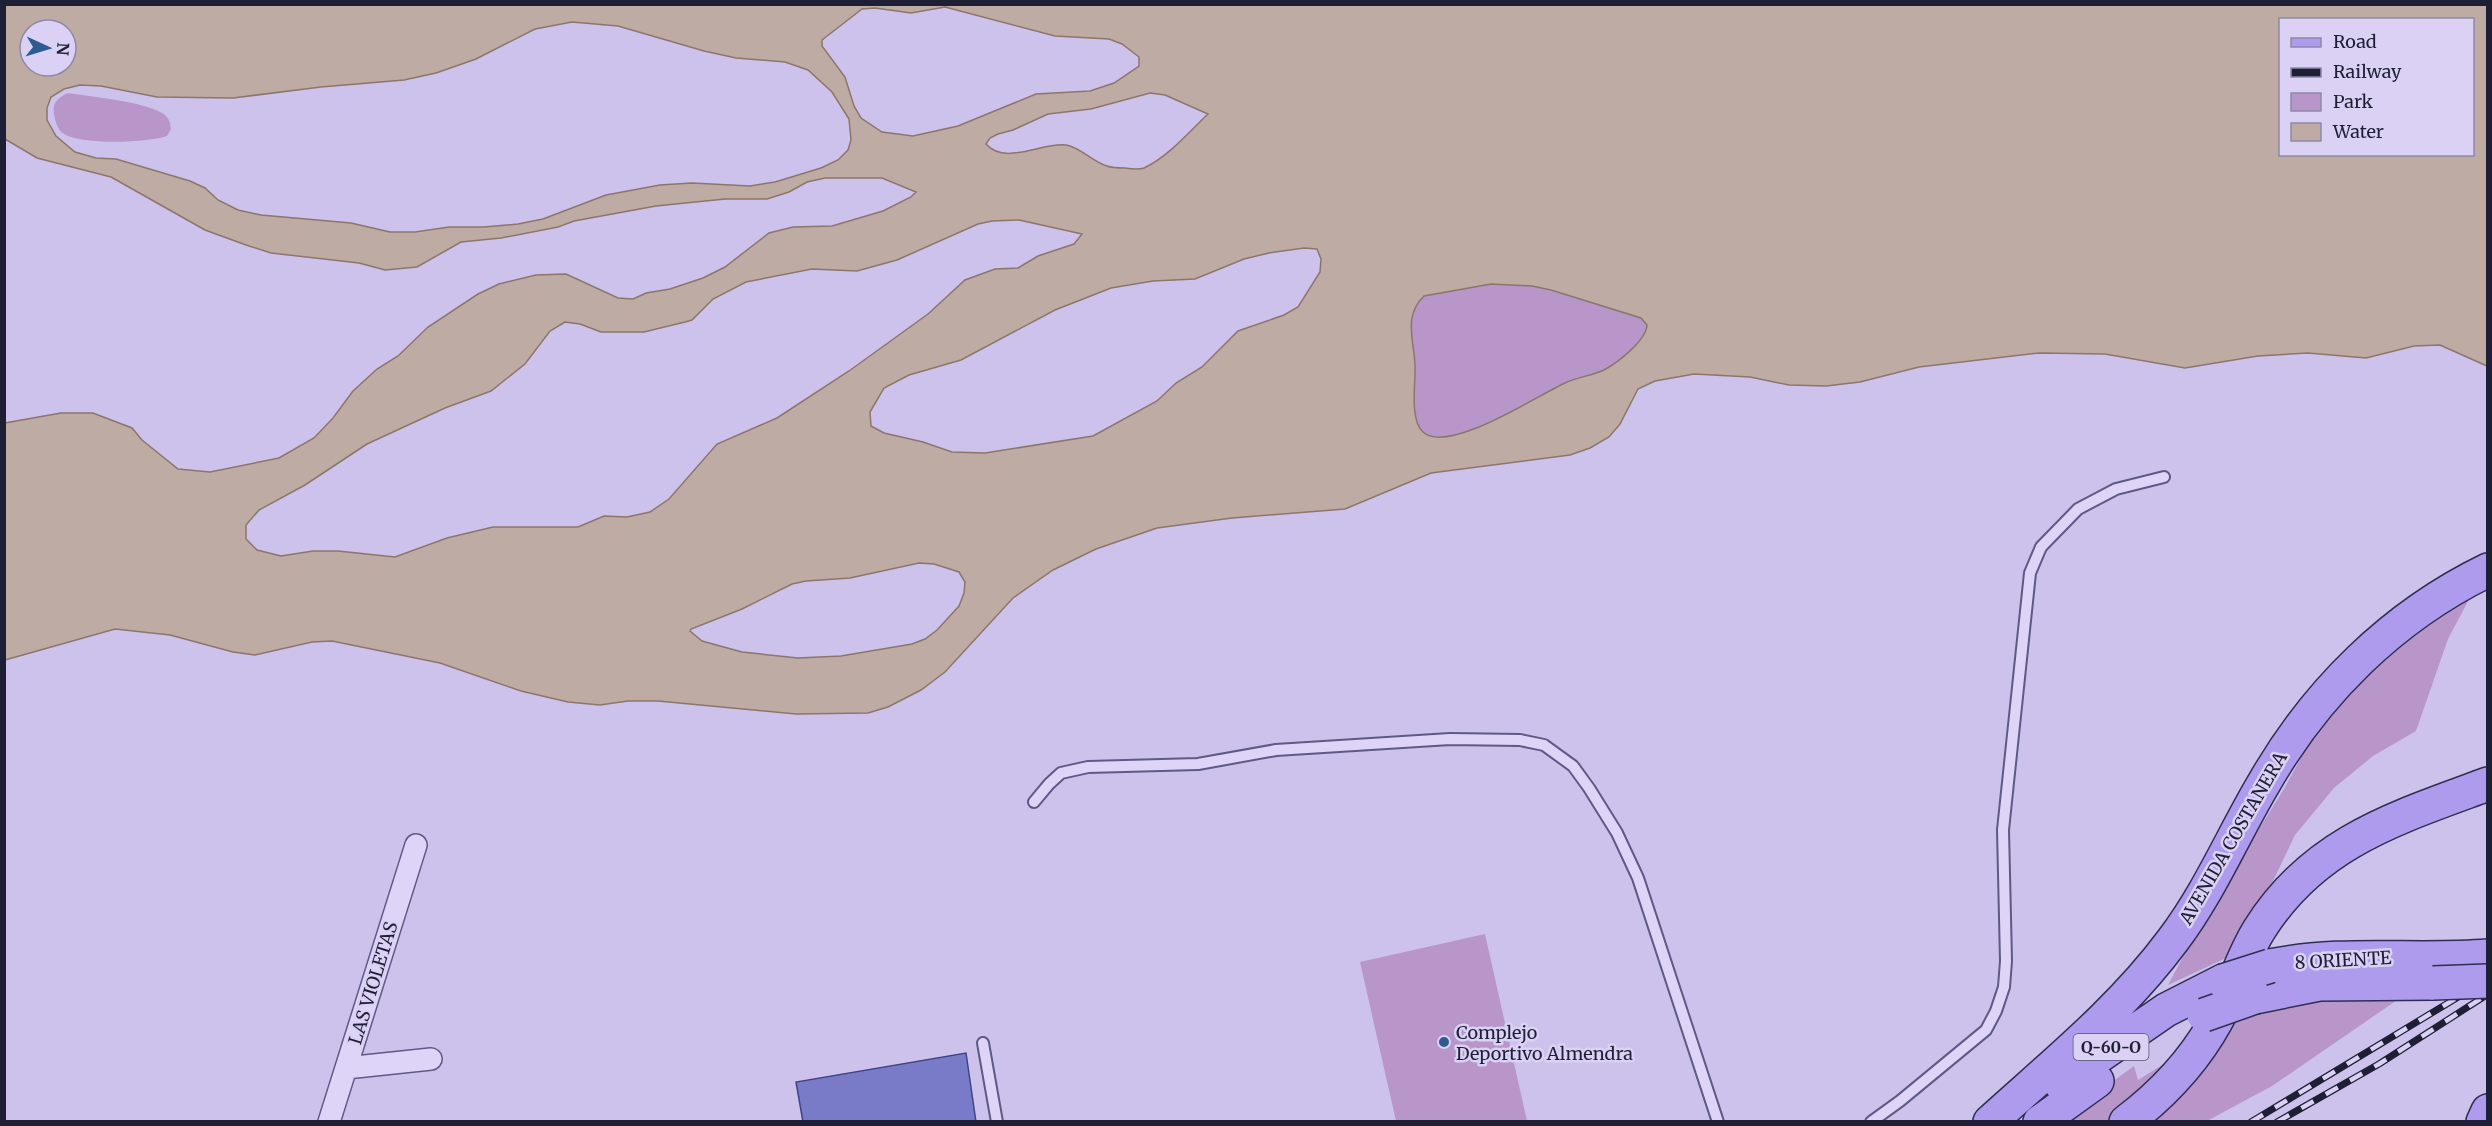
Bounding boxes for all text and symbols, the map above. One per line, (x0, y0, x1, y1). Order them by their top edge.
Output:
north arrow (18, 18, 78, 78)
legend (2279, 18, 2474, 156)
text: Road (2333, 30, 2377, 53)
text: N (53, 42, 73, 56)
text: Railway (2333, 60, 2402, 83)
text: Park (2333, 90, 2374, 113)
text: Water (2332, 120, 2384, 143)
street label: AVENIDA COSTANERA (2174, 747, 2292, 929)
street label: LAS VIOLETAS (343, 918, 403, 1047)
street label: 8 ORIENTE (2294, 946, 2392, 974)
place label: Complejo Deportivo Almendra (1456, 1021, 1633, 1065)
road number: Q-60-O (2074, 1034, 2148, 1060)
marker: Complejo Deportivo Almendra (1437, 1035, 1451, 1049)

